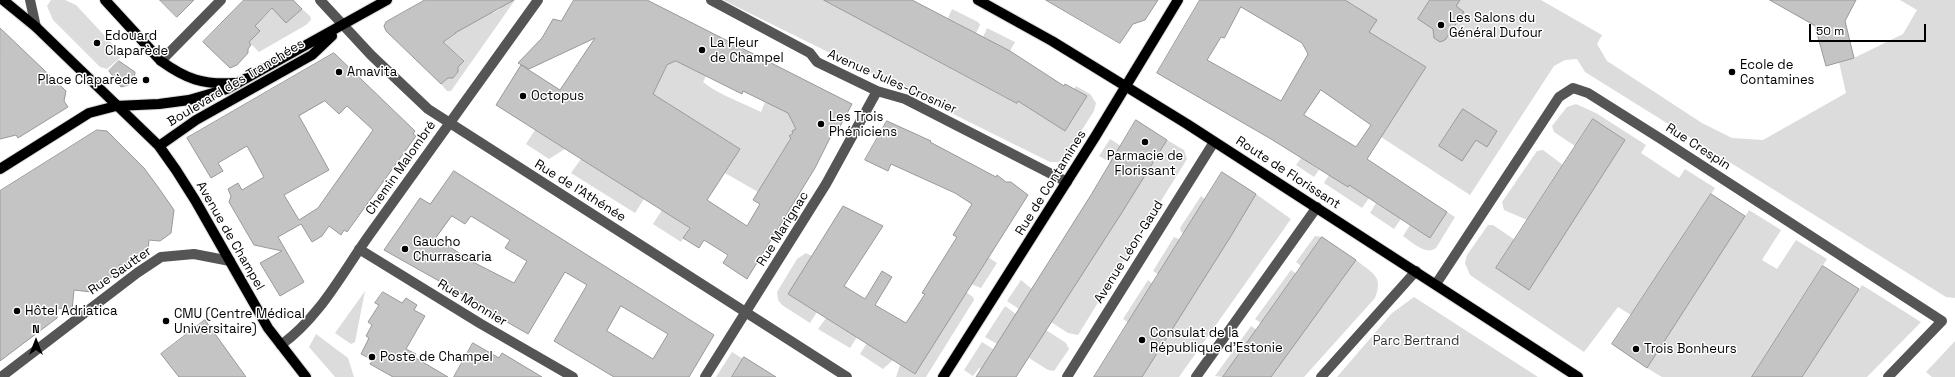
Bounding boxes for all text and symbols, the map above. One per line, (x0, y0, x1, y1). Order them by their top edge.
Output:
place label: Les Salons du Général Dufour (1449, 10, 1543, 41)
scale bar (1811, 16, 1928, 42)
marker: Les Salons du Général Dufour (1436, 20, 1446, 30)
text: 50 m (1816, 23, 1844, 39)
place label: Edouard Claparède (105, 28, 168, 59)
place label: La Fleur de Champel (710, 35, 784, 66)
street label: Boulevard des Tranchées (165, 36, 307, 130)
marker: Edouard Claparède (92, 38, 102, 48)
marker: La Fleur de Champel (697, 45, 707, 55)
street label: Avenue Jules-Crosnier (825, 46, 959, 118)
place label: Ecole de Contamines (1740, 57, 1814, 88)
place label: Amavita (347, 64, 397, 80)
marker: Amavita (334, 67, 344, 77)
marker: Ecole de Contamines (1727, 67, 1737, 77)
place label: Place Claparède (38, 72, 138, 88)
marker: Place Claparède (141, 75, 151, 85)
place label: Octopus (531, 88, 584, 104)
marker: Octopus (518, 91, 528, 101)
place label: Les Trois Phéniciens (829, 109, 897, 140)
street label: Chemin Malombré (363, 118, 439, 218)
marker: Les Trois Phéniciens (816, 119, 826, 129)
street label: Rue Crespin (1663, 120, 1733, 174)
street label: Rue de Contamines (1012, 128, 1090, 238)
street label: Route de Florissant (1233, 133, 1343, 213)
marker: Parmacie de Florissant (1140, 137, 1150, 147)
place label: Parmacie de Florissant (1107, 148, 1183, 179)
street label: Rue de l'Athénée (531, 157, 629, 225)
street label: Avenue de Champel (193, 179, 267, 293)
street label: Rue Marignac (754, 189, 812, 269)
street label: Avenue Léon-Gaud (1091, 198, 1167, 306)
place label: Gaucho Churrascaria (413, 234, 492, 265)
street label: Rue Sautter (86, 244, 154, 298)
marker: Gaucho Churrascaria (400, 244, 410, 254)
street label: Rue Monnier (434, 276, 510, 330)
place label: Hôtel Adriatica (25, 303, 117, 319)
marker: Hôtel Adriatica (12, 306, 22, 316)
place label: CMU (Centre Médical Universitaire) (174, 306, 305, 337)
marker: CMU (Centre Médical Universitaire) (161, 316, 171, 326)
north arrow (16, 321, 56, 361)
text: N (32, 322, 40, 336)
place label: Consulat de la République d'Estonie (1150, 325, 1283, 356)
park label: Parc Bertrand (1373, 333, 1459, 349)
marker: Consulat de la République d'Estonie (1137, 335, 1147, 345)
place label: Trois Bonheurs (1644, 341, 1737, 357)
marker: Trois Bonheurs (1631, 344, 1641, 354)
place label: Poste de Champel (380, 349, 493, 365)
marker: Poste de Champel (367, 352, 377, 362)

